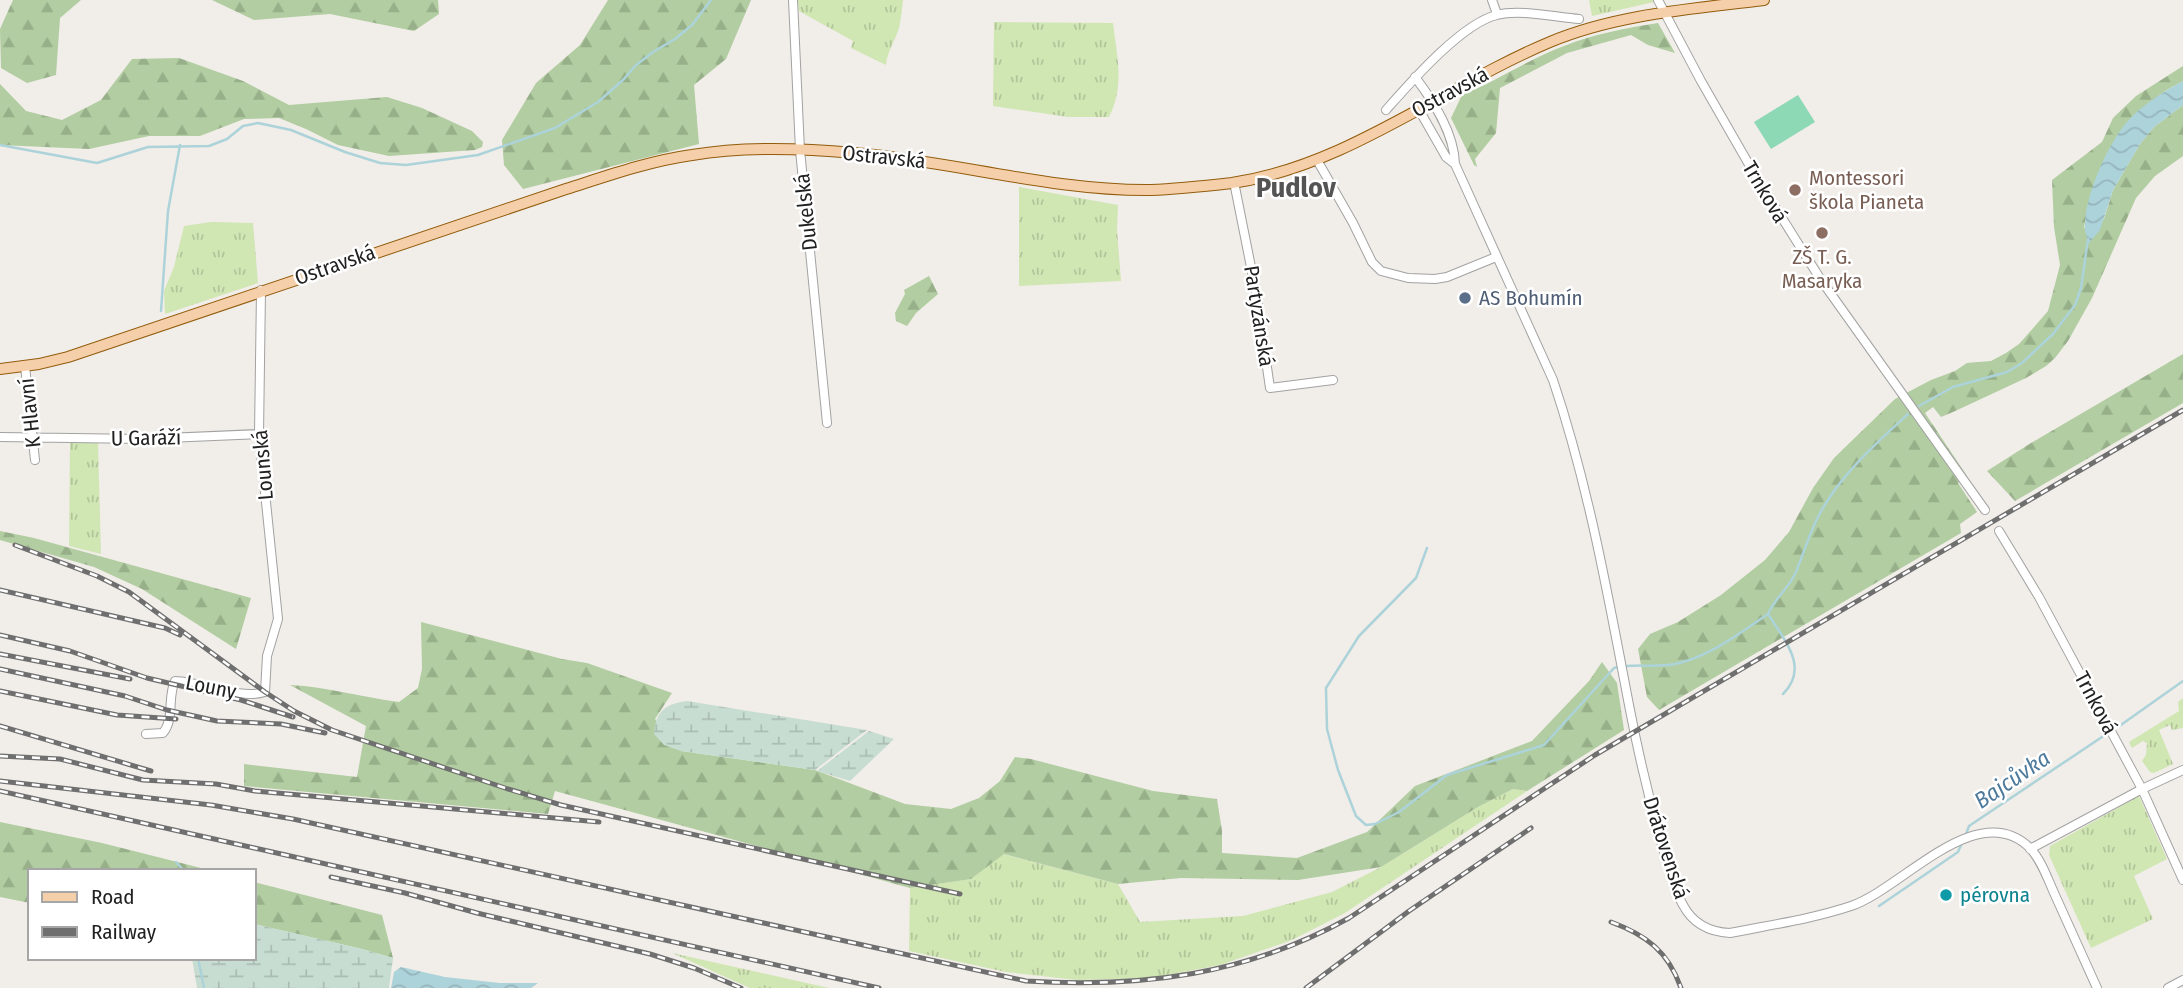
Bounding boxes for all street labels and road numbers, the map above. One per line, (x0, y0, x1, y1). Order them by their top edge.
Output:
street label: Ostravská (1407, 61, 1493, 123)
street label: Ostravská (841, 140, 927, 174)
street label: Trnková (1737, 156, 1793, 228)
street label: Dukelská (789, 172, 823, 252)
street label: Ostravská (291, 239, 379, 291)
street label: Partyzánská (1238, 264, 1280, 368)
street label: K Hlavní (13, 377, 47, 449)
street label: U Garáží (111, 424, 181, 452)
street label: Lounská (247, 429, 279, 501)
street label: Trnková (2069, 667, 2123, 739)
street label: Louny (183, 669, 239, 705)
street label: Drátovenská (1637, 794, 1695, 902)

